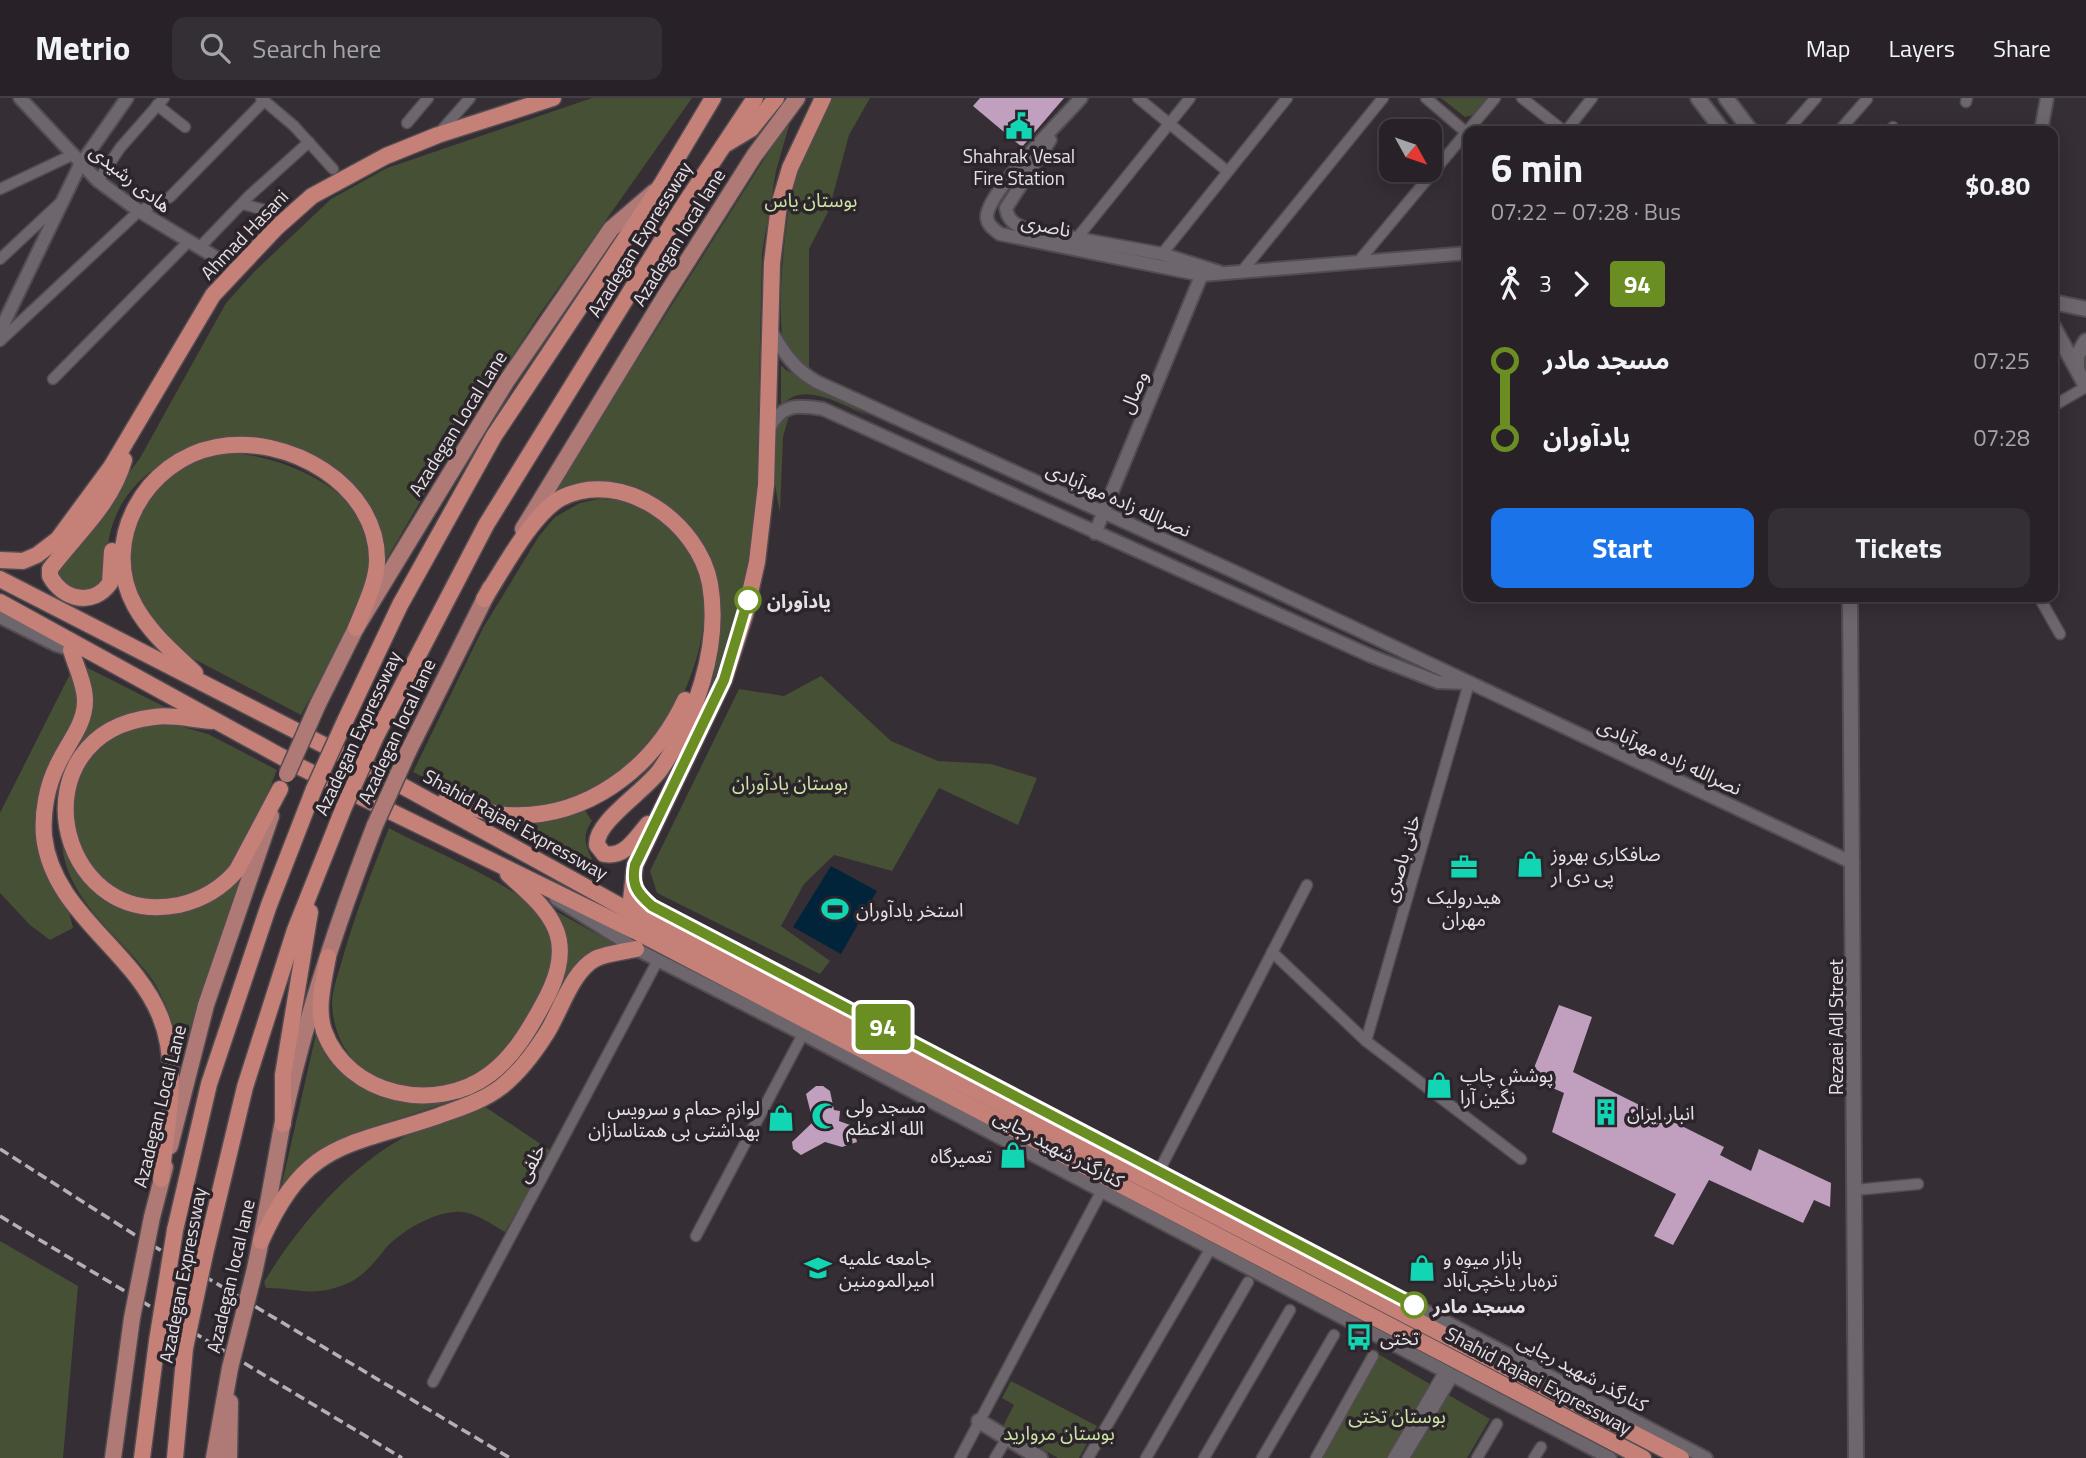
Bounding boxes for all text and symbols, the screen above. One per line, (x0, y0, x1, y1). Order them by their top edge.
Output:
search box (172, 17, 662, 80)
text: Metrio (35, 23, 130, 73)
icon: search (196, 29, 234, 67)
text: Search here (252, 29, 381, 68)
text: Map (1806, 30, 1851, 66)
text: Layers (1889, 30, 1955, 66)
text: Share (1993, 30, 2051, 66)
public building icon: Shahrak Vesal Fire Station (1004, 111, 1034, 141)
north arrow (1379, 119, 1442, 182)
map controls (1379, 119, 1442, 182)
street label: هادی رشیدی (84, 137, 178, 219)
text: 6 min (1491, 139, 1583, 197)
place label: Shahrak Vesal Fire Station (963, 141, 1075, 192)
street label: Azadegan Expressway (579, 156, 699, 322)
street label: Azadegan local lane (624, 163, 732, 311)
text: $0.80 (1965, 166, 2030, 205)
street label: Ahmad Hasani (193, 182, 295, 286)
park label: بوستان یاس (765, 185, 857, 214)
text: 07:22 – 07:28 · Bus (1491, 194, 1681, 229)
street label: ناصری (1019, 206, 1073, 244)
icon: walk (1491, 265, 1529, 303)
icon: forward (1562, 265, 1600, 303)
text: 3 (1539, 266, 1552, 301)
text: 94 (1624, 266, 1651, 302)
text: مسجد مادر (1543, 340, 1670, 379)
text: 07:25 (1973, 343, 2030, 378)
street label: Azadegan Local Lane (401, 345, 513, 501)
street label: وصال (1111, 366, 1155, 418)
text: یادآوران (1543, 417, 1630, 456)
text: 07:28 (1973, 420, 2030, 455)
street label: نصرالله زاده مهرآبادی (1042, 454, 1196, 544)
button: Start (1491, 508, 1754, 588)
button: Tickets (1768, 508, 2030, 588)
place label: یادآوران (767, 586, 831, 615)
marker: یادآوران (735, 587, 761, 613)
street label: Azadegan Expressway (306, 646, 408, 820)
street label: Azadegan local lane (350, 654, 442, 808)
street label: نصرالله زاده مهرآبادی (1593, 710, 1747, 802)
street label: Shahid Rajaei Expressway (418, 761, 614, 887)
park label: بوستان یادآوران (732, 768, 848, 797)
street label: خانی باصری (1375, 811, 1427, 905)
place label: صافکاری بهروز پی دی ار (1550, 839, 1661, 890)
shop icon: صافکاری بهروز پی دی ار (1515, 849, 1545, 879)
office icon: هیدرولیک مهران (1449, 852, 1479, 882)
place label: هیدرولیک مهران (1427, 882, 1501, 933)
sports icon: استخر یادآوران (820, 894, 850, 924)
place label: استخر یادآوران (856, 895, 964, 924)
street label: Rezaei Adl Street (1821, 959, 1850, 1095)
line badge: 94 (852, 1004, 914, 1050)
text: 94 (870, 1009, 896, 1045)
street label: Azadegan Local Lane (125, 1022, 193, 1190)
place label: پوشش چاپ نگین آرا (1460, 1060, 1553, 1111)
shop icon: پوشش چاپ نگین آرا (1424, 1070, 1454, 1100)
place label: مسجد ولی الله الاعظم (846, 1091, 926, 1143)
place label: لوازم حمام و سرویس بهداشتی بی همتاسازان (588, 1093, 760, 1144)
building icon: انبار ایران (1591, 1097, 1621, 1127)
place label: انبار ایران (1627, 1098, 1695, 1127)
mosque icon: مسجد ولی الله الاعظم (810, 1101, 840, 1131)
street label: کنارگذر شهید رجایی (989, 1101, 1130, 1195)
shop icon: لوازم حمام و سرویس بهداشتی بی همتاسازان (766, 1103, 796, 1133)
street label: خلفی (508, 1138, 552, 1188)
shop icon: تعمیرگاه (998, 1140, 1028, 1170)
place label: تعمیرگاه (931, 1141, 992, 1170)
street label: Azadegan Expressway (151, 1185, 213, 1365)
street label: Azadegan local lane (198, 1196, 262, 1356)
place label: جامعه علمیه امیرالمومنین (839, 1243, 935, 1294)
place label: بازار میوه و تره‌بار یاخچی‌آباد (1443, 1243, 1558, 1294)
school or university icon: جامعه علمیه امیرالمومنین (803, 1253, 833, 1283)
shop icon: بازار میوه و تره‌بار یاخچی‌آباد (1407, 1253, 1437, 1283)
place label: مسجد مادر (1432, 1291, 1526, 1320)
marker: مسجد مادر (1401, 1292, 1427, 1318)
street label: Shahid Rajaei Expressway (1441, 1319, 1637, 1441)
bus stop icon: تختی (1344, 1322, 1374, 1352)
place label: تختی (1380, 1323, 1419, 1352)
street label: کنارگذر شهید رجایی (1513, 1325, 1654, 1419)
park label: بوستان تختی (1348, 1401, 1446, 1430)
park label: بوستان مروارید (1003, 1418, 1115, 1447)

